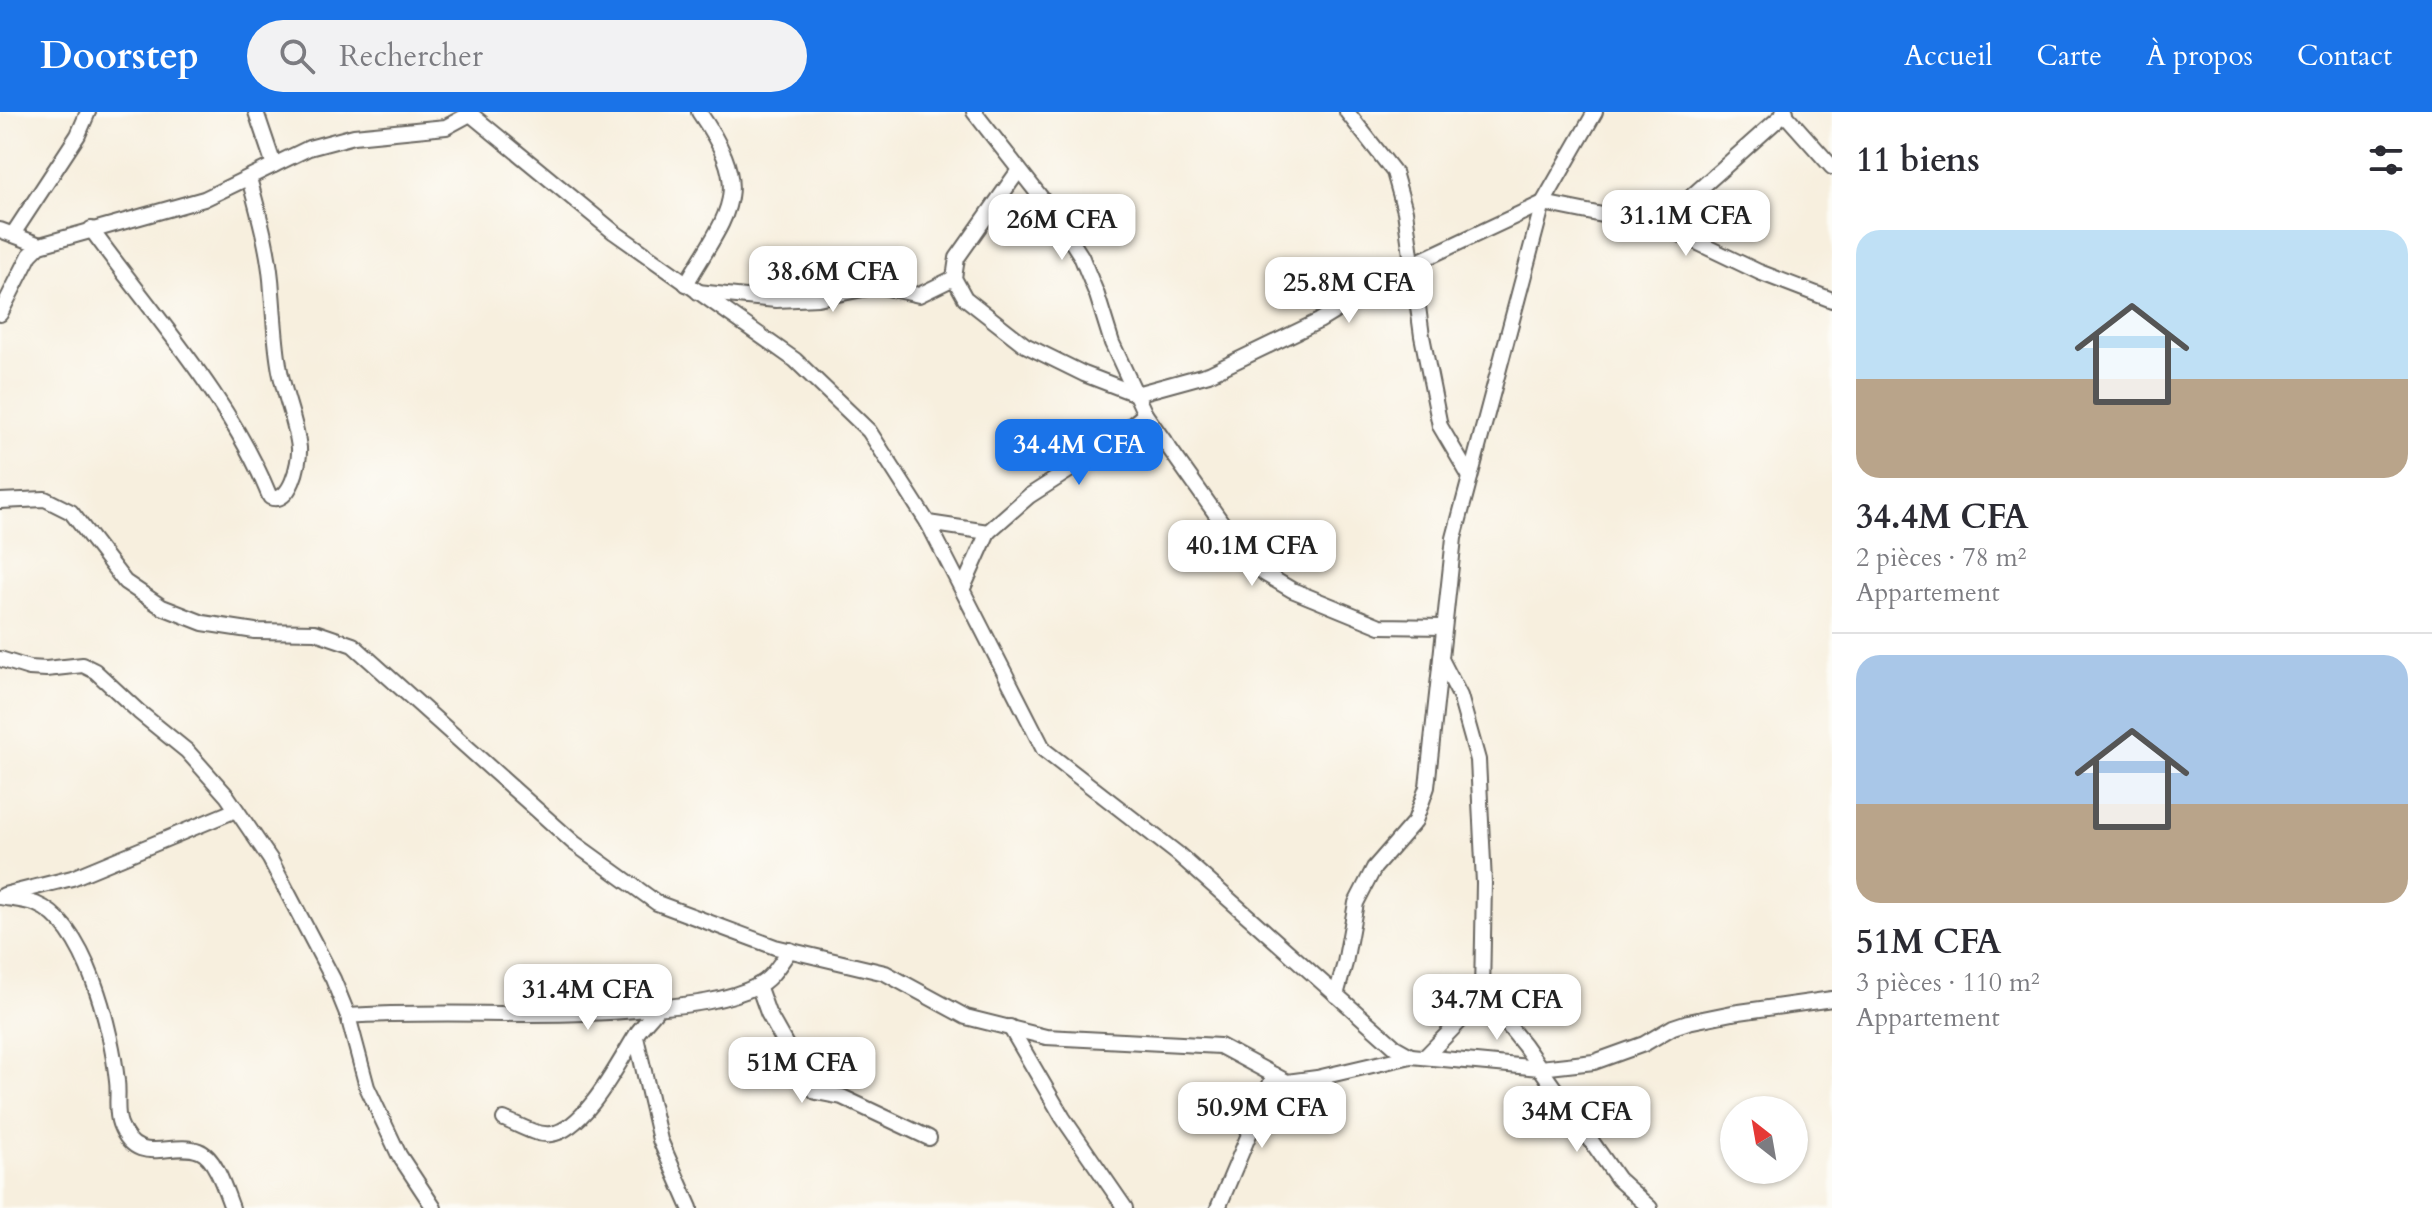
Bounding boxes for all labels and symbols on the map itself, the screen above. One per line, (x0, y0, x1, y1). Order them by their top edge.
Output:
pin: 31.1M CFA (1594, 190, 1778, 258)
pin: 26M CFA (988, 194, 1136, 262)
pin: 38.6M CFA (741, 246, 925, 314)
pin: 25.8M CFA (1257, 257, 1441, 325)
pin: 34.4M CFA (987, 419, 1171, 487)
pin: 40.1M CFA (1160, 520, 1344, 588)
pin: 31.4M CFA (496, 964, 680, 1032)
pin: 34.7M CFA (1405, 974, 1589, 1042)
pin: 51M CFA (728, 1037, 876, 1105)
pin: 50.9M CFA (1170, 1082, 1354, 1150)
pin: 34M CFA (1503, 1086, 1651, 1154)
north arrow (1720, 1096, 1808, 1184)

